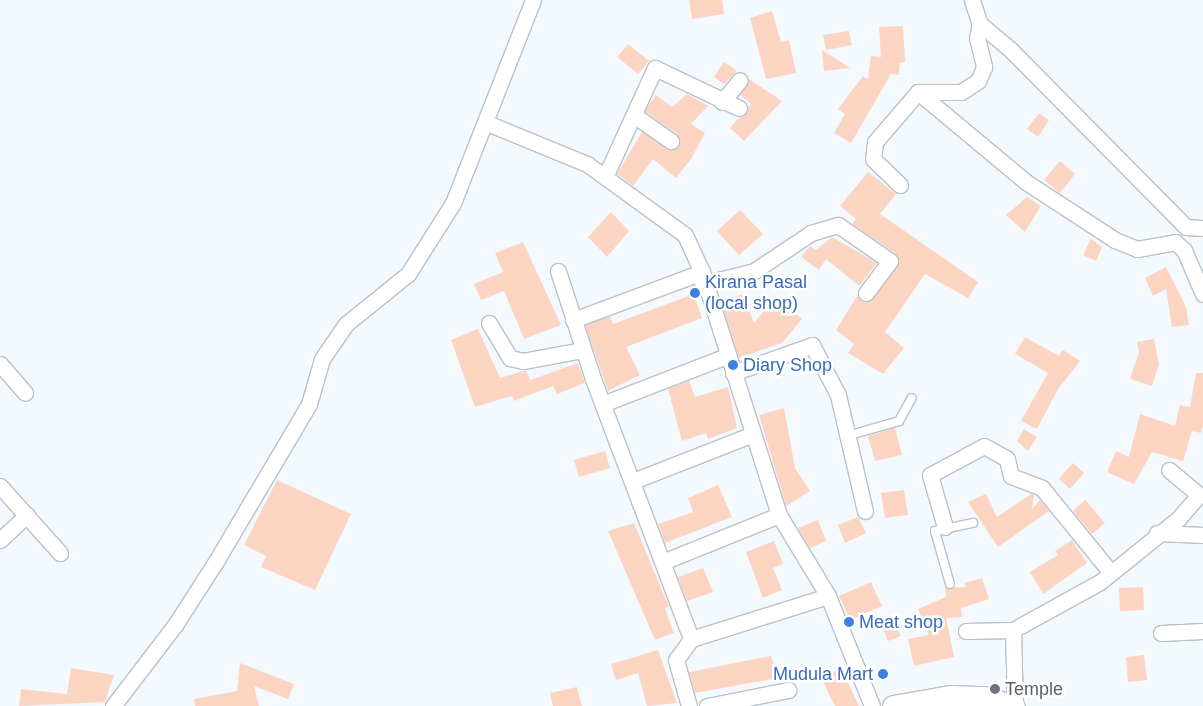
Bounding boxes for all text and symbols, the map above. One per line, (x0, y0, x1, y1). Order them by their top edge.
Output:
place label: Kirana Pasal (local shop) (705, 272, 807, 314)
marker: Kirana Pasal (local shop) (689, 287, 701, 299)
place label: Diary Shop (743, 354, 832, 376)
marker: Diary Shop (727, 359, 739, 371)
place label: Meat shop (859, 611, 943, 633)
marker: Meat shop (843, 616, 855, 628)
place label: Mudula Mart (773, 663, 873, 685)
marker: Mudula Mart (877, 668, 889, 680)
place label: Temple (1005, 678, 1063, 700)
marker: Temple (989, 683, 1001, 695)

